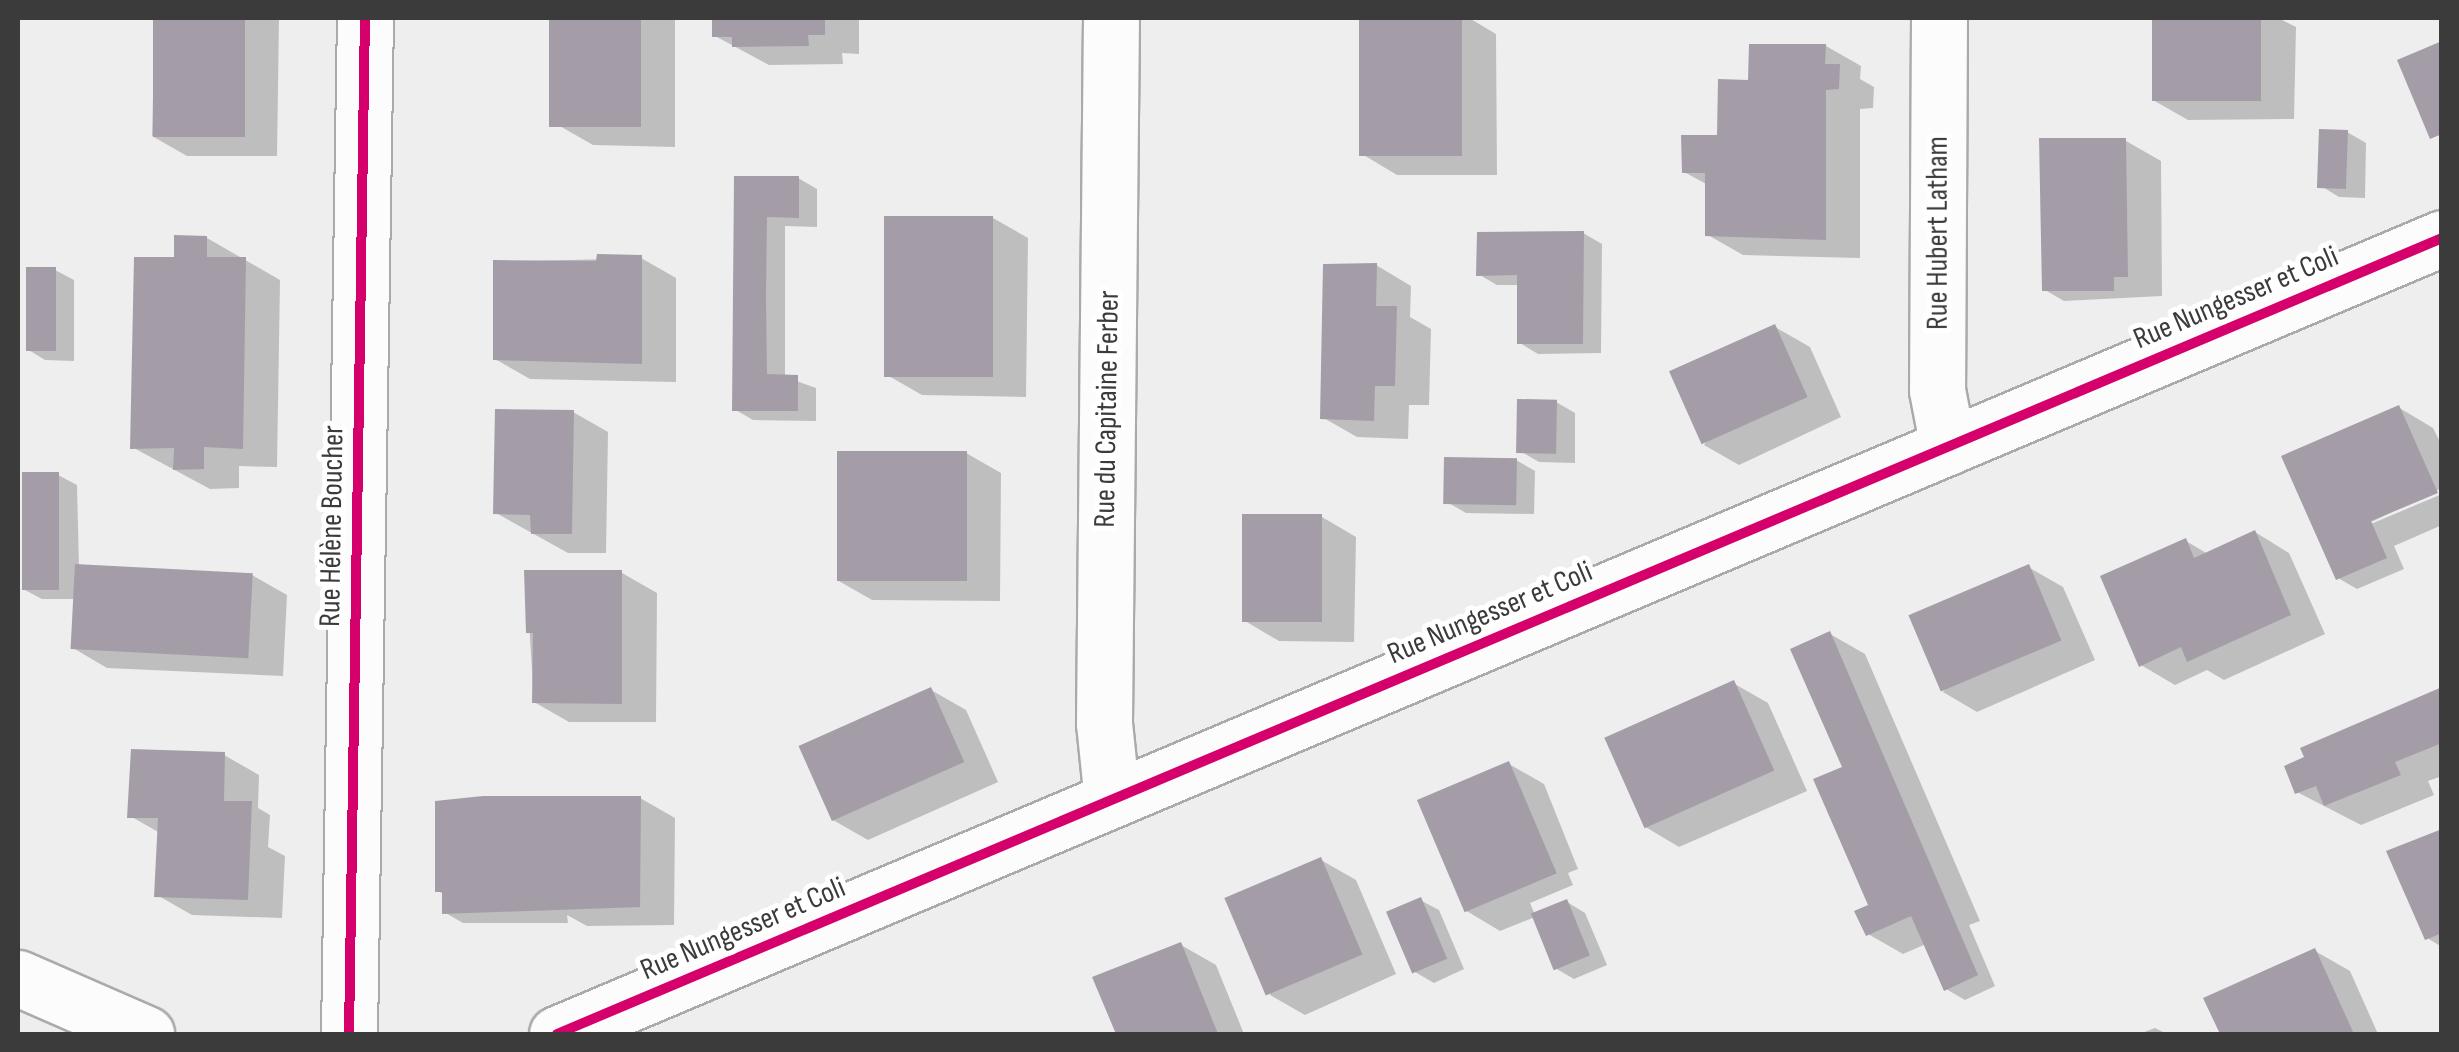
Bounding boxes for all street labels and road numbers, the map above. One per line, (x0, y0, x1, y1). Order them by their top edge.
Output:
street label: Rue Hubert Latham (1920, 136, 1956, 330)
street label: Rue Nungesser et Coli (2128, 239, 2344, 357)
street label: Rue du Capitaine Ferber (1087, 290, 1127, 528)
street label: Rue Hélène Boucher (312, 425, 352, 627)
street label: Rue Nungesser et Coli (1382, 554, 1598, 672)
street label: Rue Nungesser et Coli (635, 870, 851, 988)

